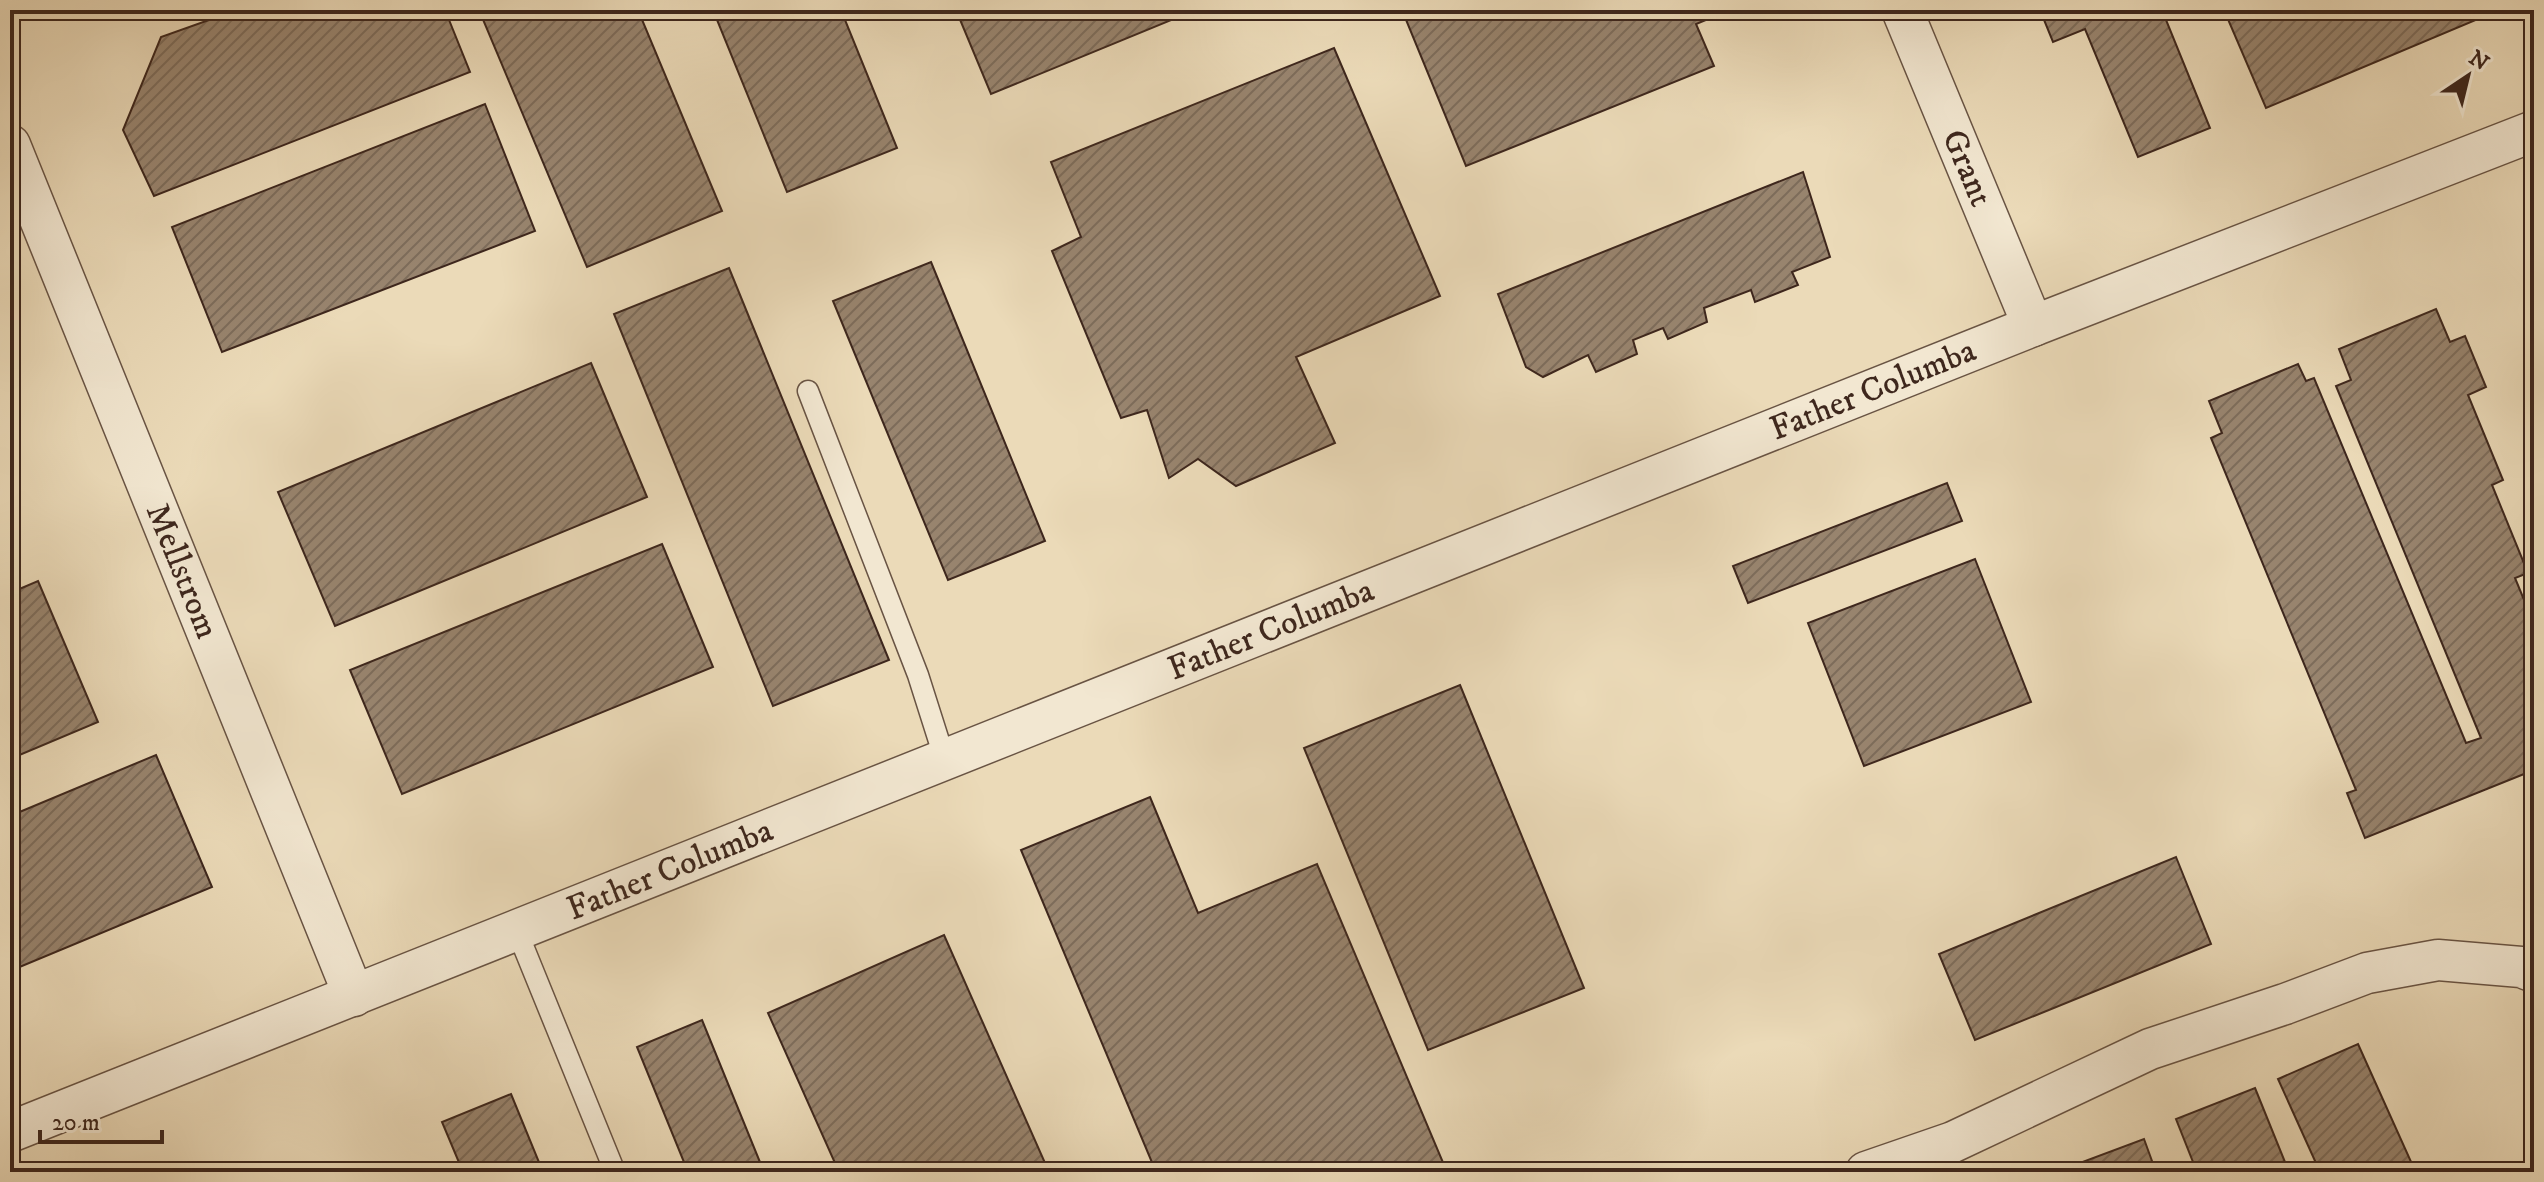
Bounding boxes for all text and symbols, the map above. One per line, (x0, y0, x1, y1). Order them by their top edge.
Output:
north arrow (2428, 36, 2508, 116)
text: N (2463, 45, 2494, 77)
street label: Grant (1932, 123, 2002, 213)
street label: Father Columba (1764, 329, 1983, 450)
street label: Mellstrom (136, 497, 228, 645)
street label: Father Columba (1162, 569, 1381, 690)
street label: Father Columba (561, 809, 780, 930)
scale bar (40, 1094, 162, 1144)
text: 20 m (52, 1108, 100, 1138)

